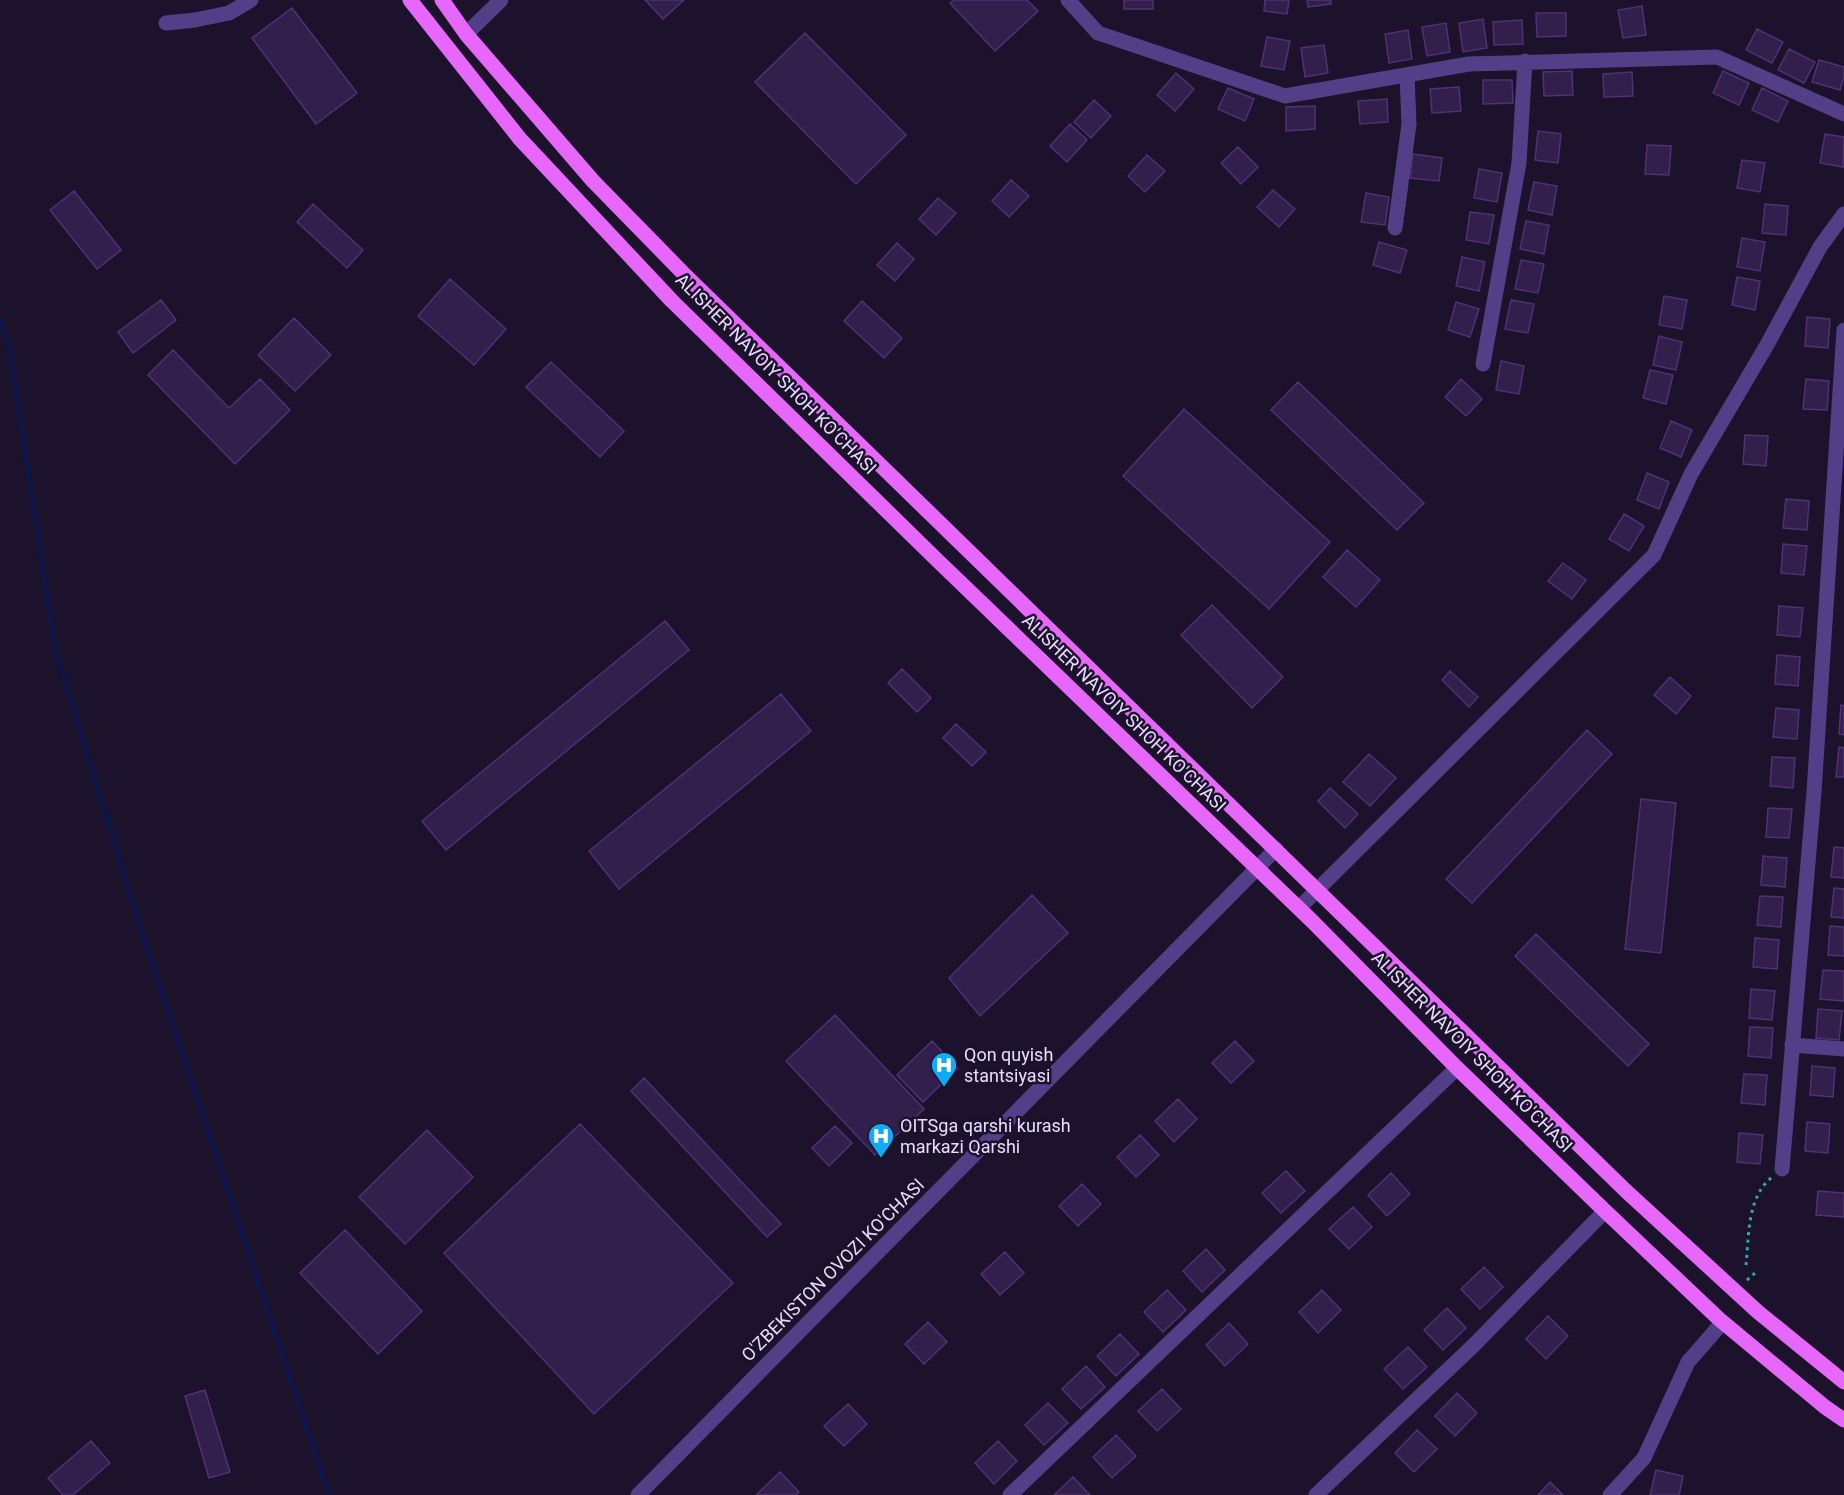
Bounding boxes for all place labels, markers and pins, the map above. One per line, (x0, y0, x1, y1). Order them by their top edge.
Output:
place label: Qon quyish stantsiyasi (964, 1044, 1053, 1086)
hospital icon: Qon quyish stantsiyasi (929, 1050, 959, 1088)
place label: OITSga qarshi kurash markazi Qarshi (900, 1115, 1071, 1157)
hospital icon: OITSga qarshi kurash markazi Qarshi (866, 1121, 896, 1159)

